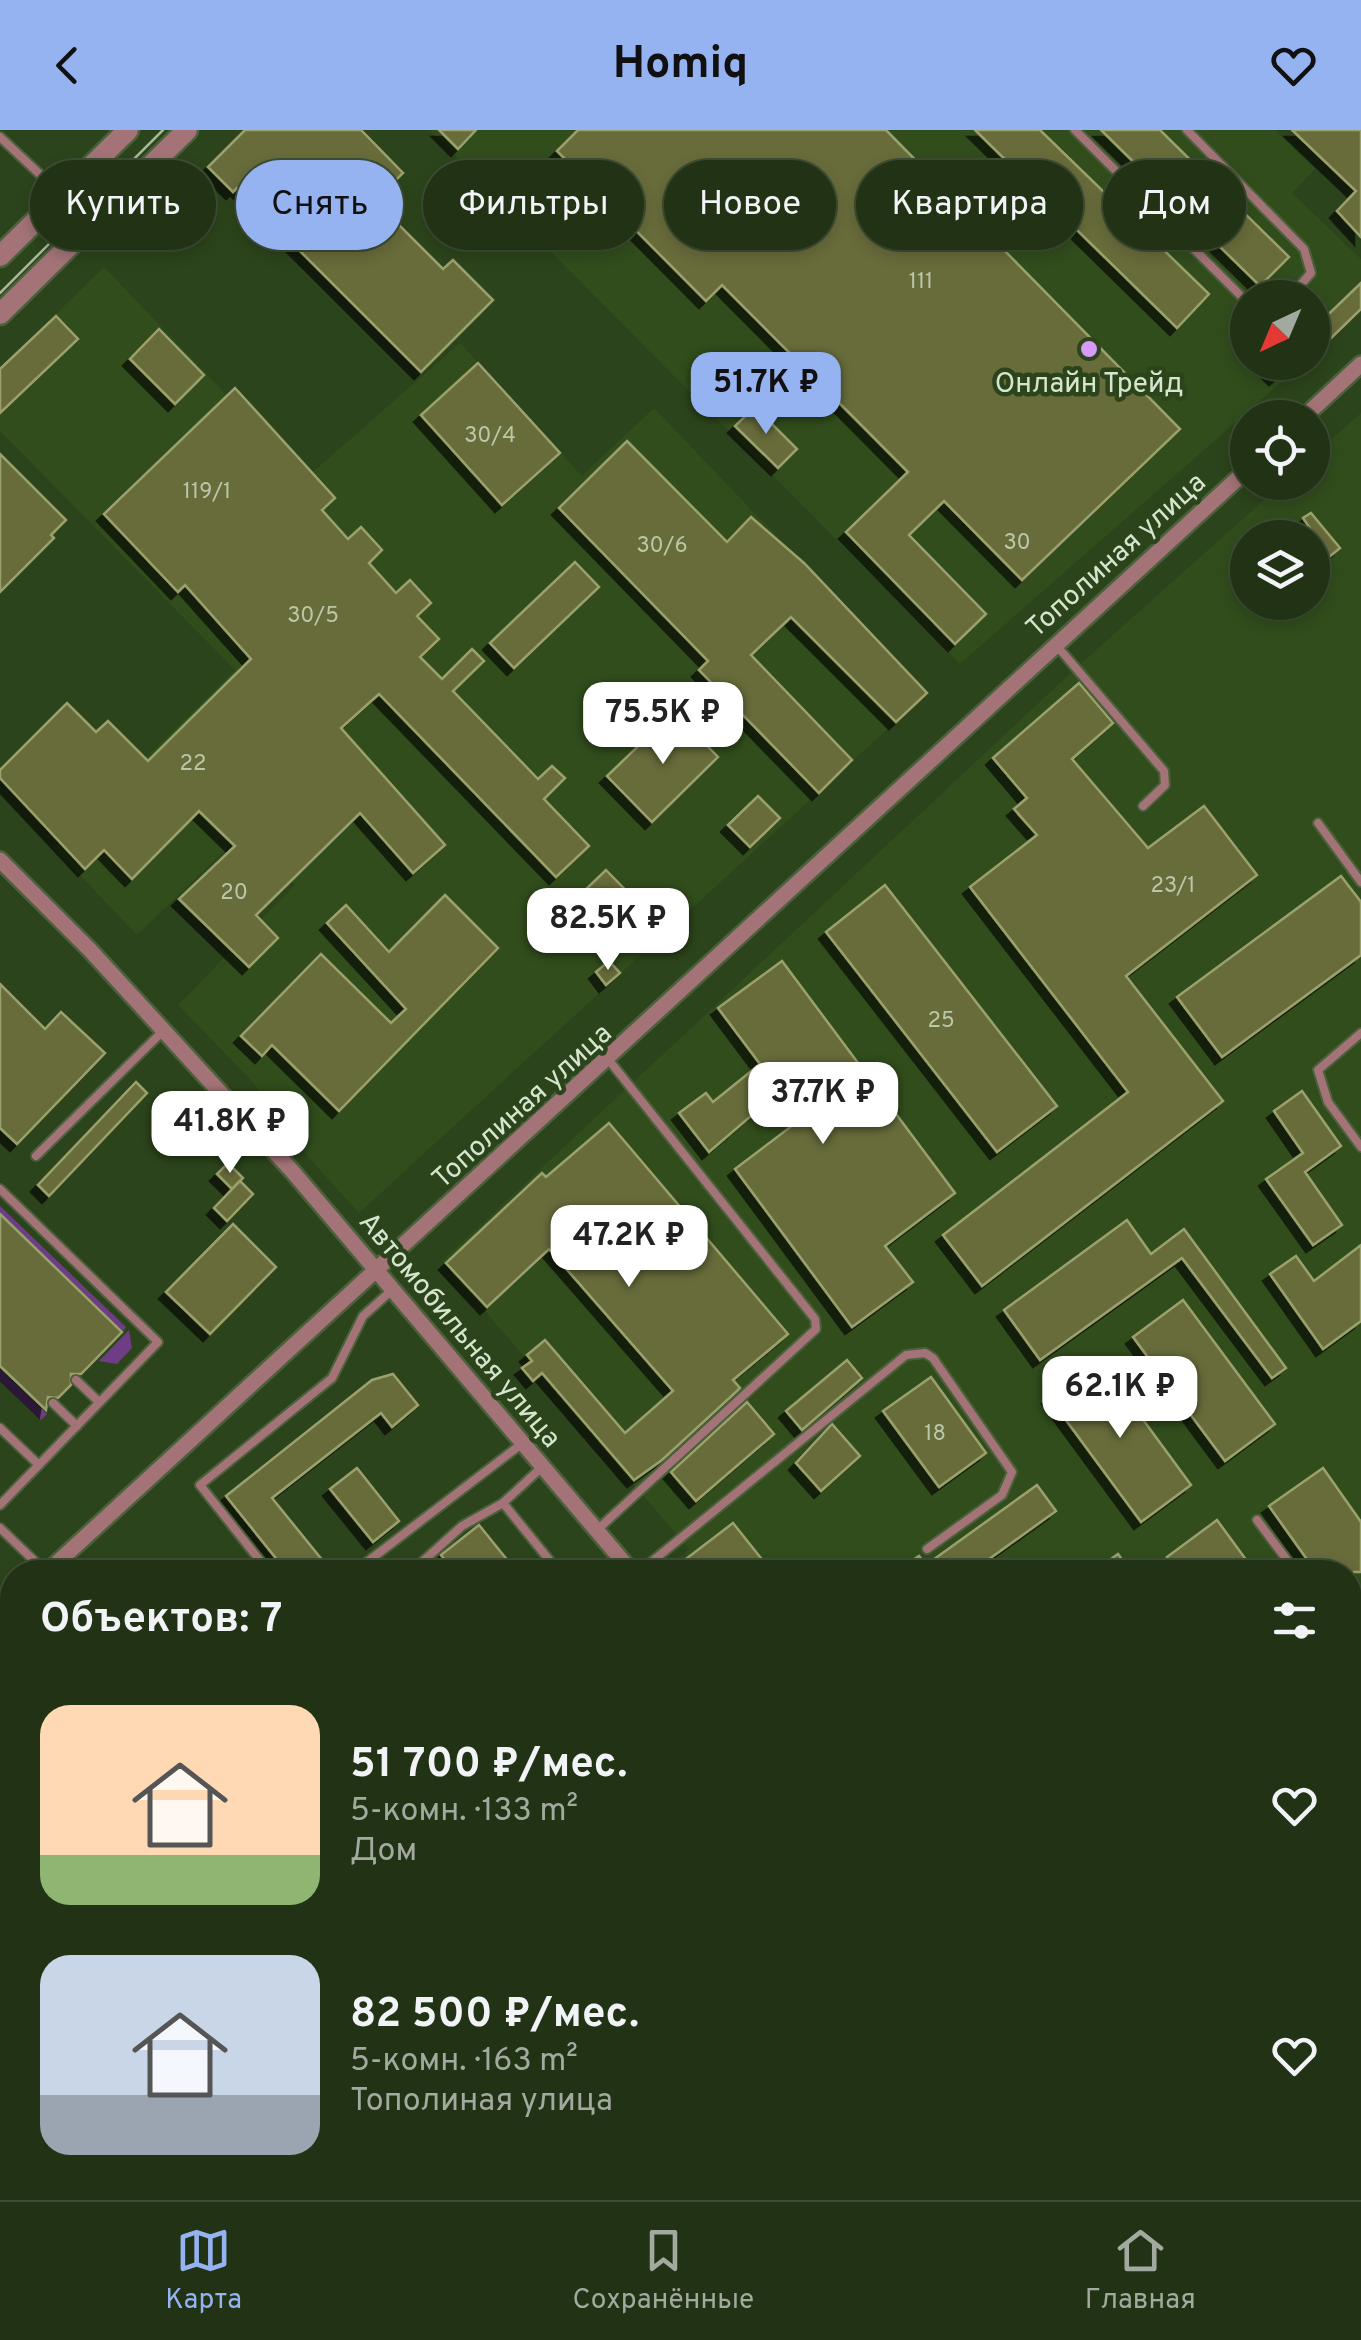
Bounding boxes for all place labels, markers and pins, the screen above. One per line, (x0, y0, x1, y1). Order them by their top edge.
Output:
marker: Онлайн Трейд (1078, 338, 1100, 360)
pin: 51.7K ₽ (674, 352, 858, 437)
place label: Онлайн Трейд (995, 367, 1183, 403)
pin: 75.5K ₽ (571, 682, 755, 767)
pin: 82.5K ₽ (516, 888, 700, 973)
pin: 37.7K ₽ (731, 1062, 915, 1147)
pin: 41.8K ₽ (138, 1091, 322, 1176)
pin: 47.2K ₽ (537, 1205, 721, 1290)
pin: 62.1K ₽ (1028, 1356, 1212, 1441)

